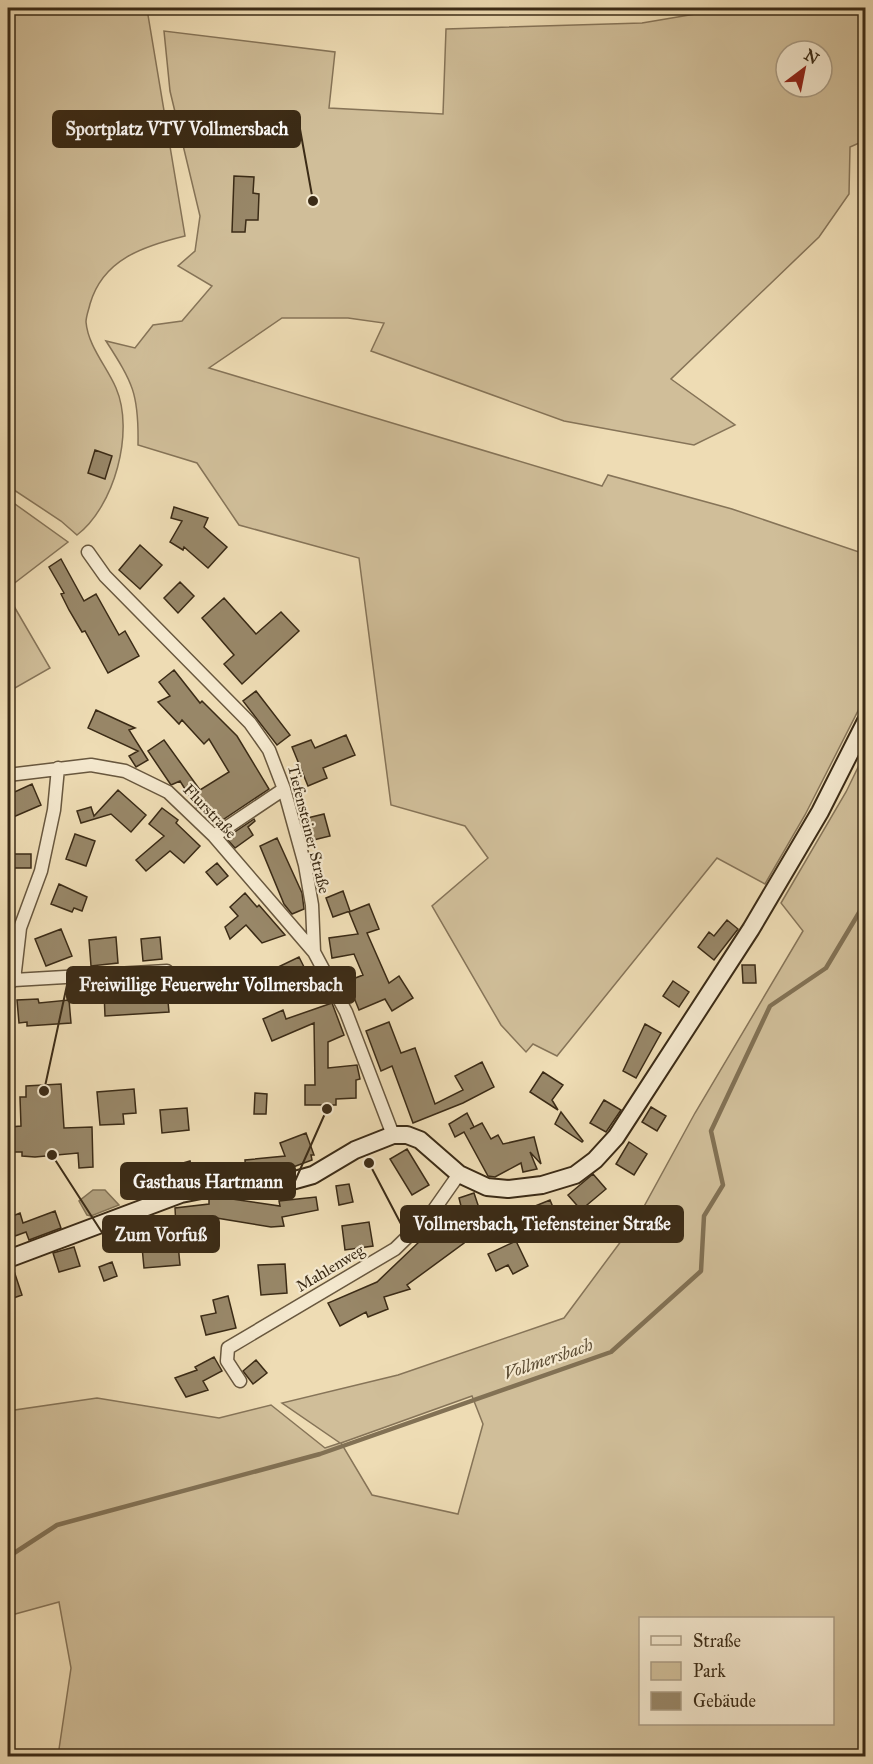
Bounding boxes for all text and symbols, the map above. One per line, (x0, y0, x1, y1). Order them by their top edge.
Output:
north arrow (774, 39, 834, 99)
text: N (801, 45, 823, 69)
callout: Sportplatz VTV Vollmersbach (53, 111, 300, 147)
text: Sportplatz VTV Vollmersbach (65, 118, 290, 141)
street label: Tiefensteiner Straße (284, 762, 334, 896)
street label: Flurstraße (179, 780, 241, 842)
callout: Freiwillige Feuerwehr Vollmersbach (67, 967, 355, 1003)
text: Freiwillige Feuerwehr Vollmersbach (79, 974, 344, 997)
callout: Gasthaus Hartmann (121, 1163, 295, 1199)
text: Gasthaus Hartmann (133, 1171, 283, 1193)
callout: Vollmersbach, Tiefensteiner Straße (401, 1206, 683, 1242)
text: Vollmersbach, Tiefensteiner Straße (412, 1213, 671, 1235)
callout: Zum Vorfuß (103, 1216, 219, 1252)
text: Zum Vorfuß (115, 1224, 208, 1246)
street label: Mahlenweg (293, 1240, 368, 1297)
water label: Vollmersbach (500, 1333, 596, 1385)
legend (639, 1617, 834, 1725)
text: Straße (693, 1630, 741, 1652)
text: Park (693, 1660, 726, 1682)
text: Gebäude (693, 1690, 756, 1712)

